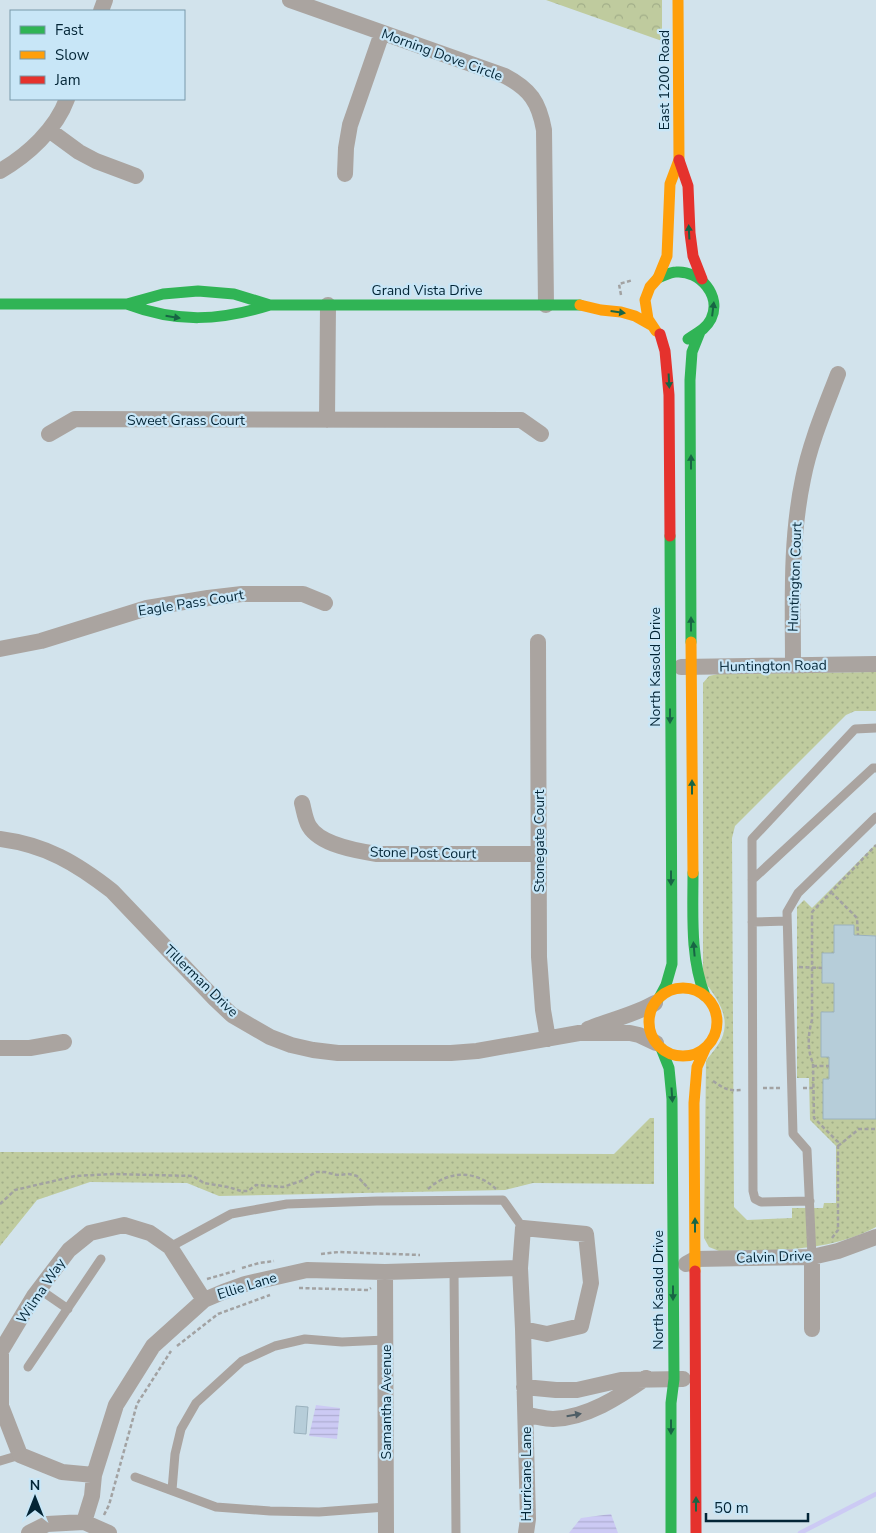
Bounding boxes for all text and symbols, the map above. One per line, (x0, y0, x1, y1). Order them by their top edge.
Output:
legend (10, 10, 185, 100)
text: Fast (55, 20, 84, 40)
street label: Morning Dove Circle (379, 24, 505, 86)
street label: East 1200 Road (655, 30, 674, 130)
text: Slow (55, 45, 90, 65)
text: Jam (54, 70, 81, 90)
one-way arrow (685, 224, 693, 240)
street label: Grand Vista Drive (372, 281, 482, 300)
one-way arrow (709, 301, 717, 317)
one-way arrow (611, 309, 627, 317)
one-way arrow (166, 313, 182, 321)
one-way arrow (665, 374, 673, 390)
street label: Sweet Grass Court (127, 411, 245, 430)
one-way arrow (687, 454, 695, 470)
street label: Huntington Court (784, 522, 806, 632)
street label: Eagle Pass Court (137, 585, 245, 621)
street label: North Kasold Drive (646, 607, 665, 727)
one-way arrow (687, 616, 695, 632)
street label: Huntington Road (719, 656, 827, 676)
one-way arrow (666, 708, 674, 724)
one-way arrow (688, 779, 696, 795)
street label: Stonegate Court (530, 789, 549, 892)
street label: Stone Post Court (370, 843, 477, 863)
one-way arrow (667, 871, 675, 887)
street label: Tillerman Drive (160, 941, 242, 1021)
one-way arrow (690, 941, 698, 957)
one-way arrow (668, 1088, 676, 1104)
one-way arrow (690, 1217, 698, 1233)
street label: North Kasold Drive (649, 1230, 668, 1350)
street label: Calvin Drive (736, 1246, 812, 1268)
street label: Wilma Way (12, 1254, 70, 1327)
street label: Ellie Lane (215, 1268, 279, 1304)
one-way arrow (669, 1285, 677, 1301)
street label: Samantha Avenue (377, 1345, 396, 1459)
one-way arrow (567, 1410, 583, 1418)
one-way arrow (667, 1419, 675, 1435)
street label: Hurricane Lane (517, 1426, 536, 1522)
north arrow (10, 1473, 60, 1523)
text: N (30, 1476, 40, 1495)
scale bar (706, 1490, 808, 1522)
one-way arrow (692, 1496, 700, 1512)
text: 50 m (714, 1498, 749, 1518)

